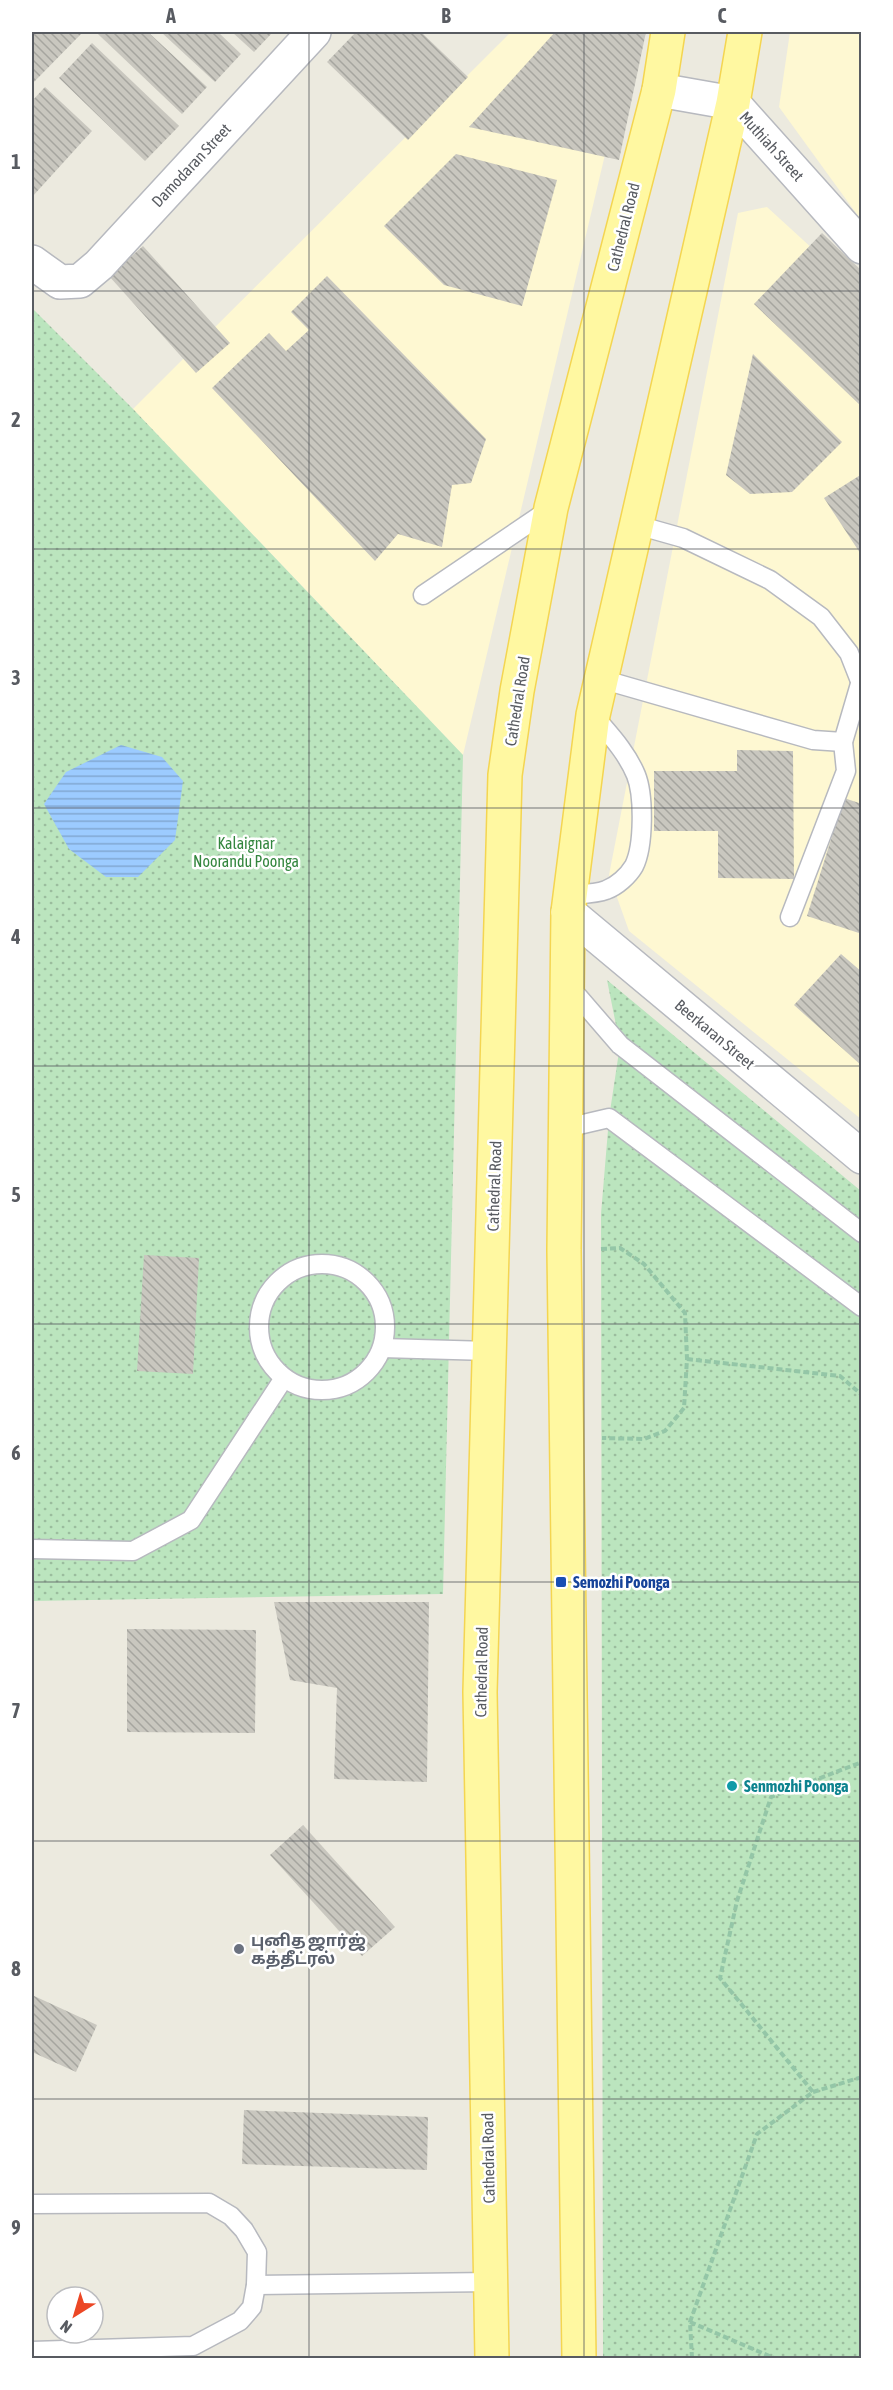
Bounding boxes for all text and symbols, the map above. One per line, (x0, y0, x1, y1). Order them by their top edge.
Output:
text: A (165, 4, 176, 27)
text: B (441, 4, 451, 27)
text: C (718, 4, 727, 27)
street label: Muthiah Street (736, 108, 808, 185)
street label: Damodaran Street (148, 119, 234, 210)
text: 1 (11, 150, 21, 173)
street label: Cathedral Road (603, 181, 643, 273)
text: 2 (11, 408, 21, 431)
street label: Cathedral Road (501, 655, 533, 747)
text: 3 (11, 666, 21, 689)
park label: Kalaignar Noorandu Poonga (193, 834, 299, 871)
text: 4 (10, 925, 21, 948)
street label: Beerkaran Street (672, 996, 759, 1073)
street label: Cathedral Road (483, 1140, 505, 1232)
text: 5 (11, 1183, 21, 1206)
text: 6 (11, 1441, 21, 1464)
place label: Semozhi Poonga (573, 1573, 670, 1591)
marker: Semozhi Poonga (554, 1575, 568, 1589)
street label: Cathedral Road (471, 1627, 491, 1717)
text: 7 (11, 1699, 21, 1722)
place label: Senmozhi Poonga (744, 1777, 849, 1795)
marker: Senmozhi Poonga (725, 1779, 739, 1793)
place label: புனித ஜார்ஜ் கத்தீட்ரல் (251, 1931, 366, 1969)
marker: புனித ஜார்ஜ் கத்தீட்ரல் (232, 1942, 246, 1956)
text: 8 (11, 1957, 21, 1980)
street label: Cathedral Road (478, 2113, 498, 2203)
text: 9 (11, 2216, 21, 2239)
north arrow (45, 2285, 105, 2345)
text: N (57, 2317, 75, 2337)

